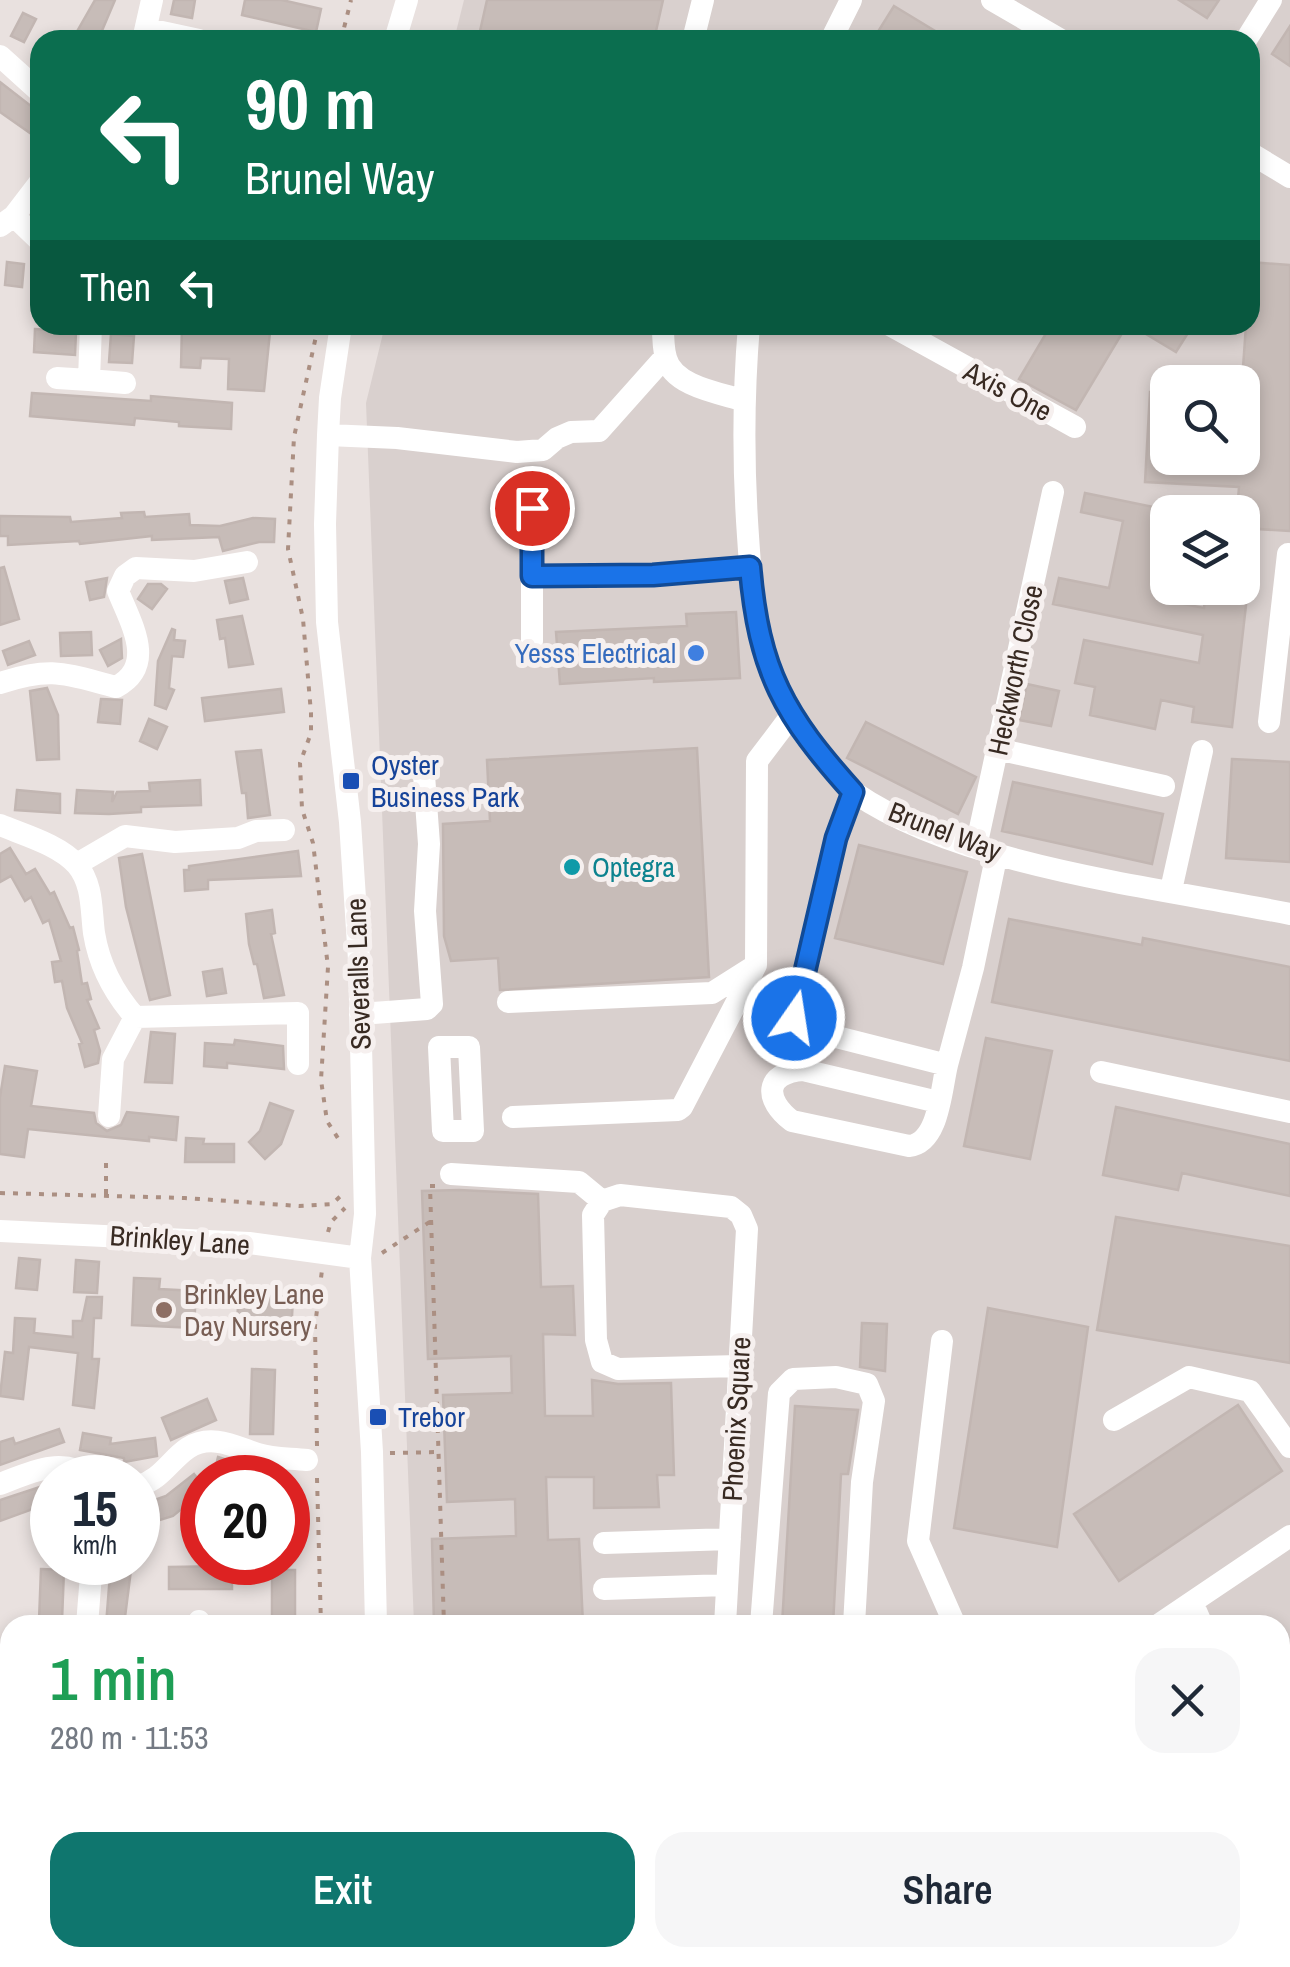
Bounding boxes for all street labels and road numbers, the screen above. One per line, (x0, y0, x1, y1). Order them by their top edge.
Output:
street label: Axis One (956, 352, 1059, 430)
street label: Heckworth Close (978, 581, 1052, 759)
street label: Brunel Way (883, 792, 1007, 870)
street label: Severalls Lane (336, 897, 380, 1051)
street label: Brinkley Lane (109, 1216, 251, 1264)
street label: Phoenix Square (713, 1336, 759, 1502)

